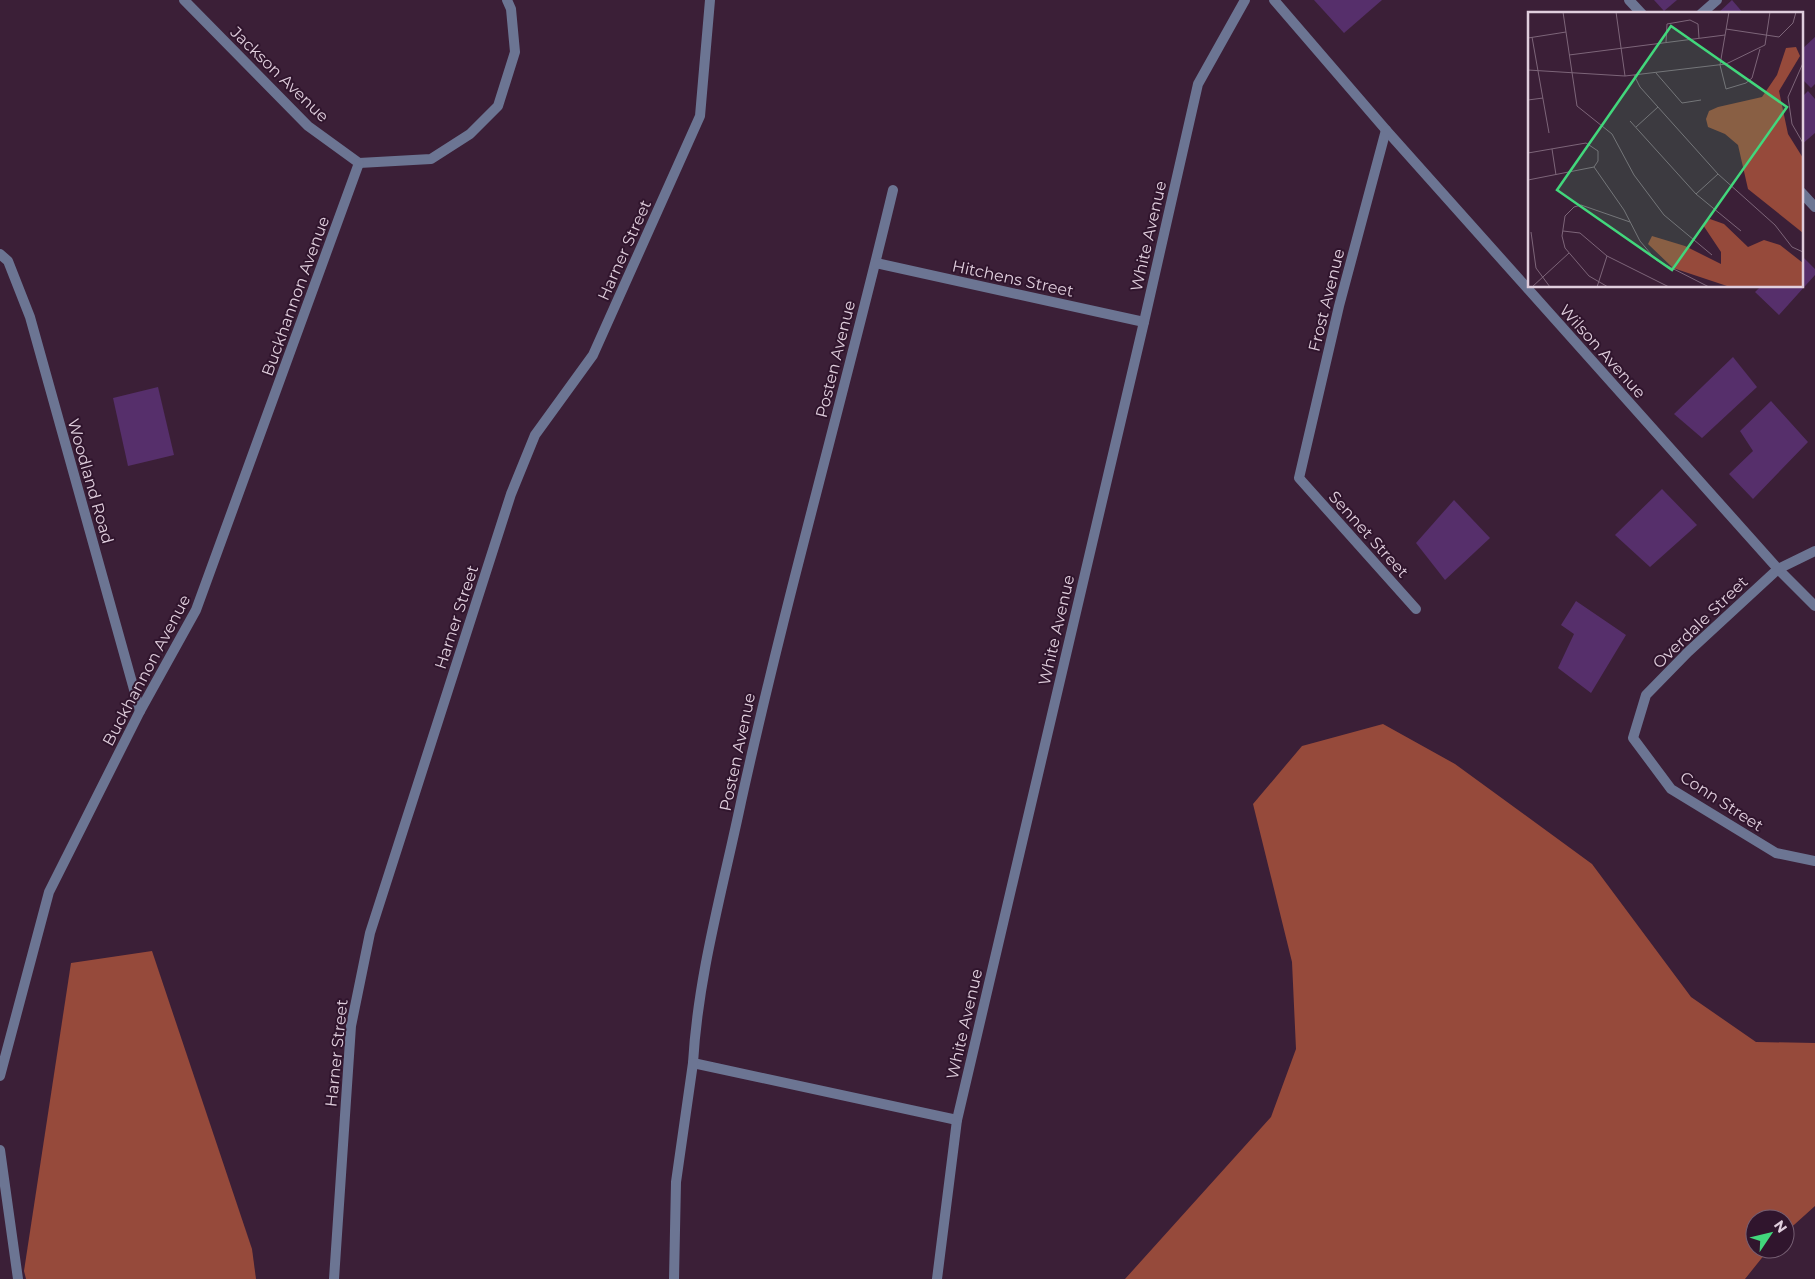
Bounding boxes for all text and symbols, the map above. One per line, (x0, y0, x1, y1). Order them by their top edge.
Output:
inset map (1528, 12, 1802, 288)
street label: Jackson Avenue (226, 22, 333, 126)
street label: White Avenue (1127, 179, 1170, 293)
street label: Harner Street (594, 196, 655, 303)
street label: Buckhannon Avenue (258, 214, 333, 379)
street label: Frost Avenue (1305, 247, 1348, 353)
street label: Hitchens Street (950, 256, 1076, 301)
street label: Posten Avenue (812, 298, 859, 420)
street label: Wilson Avenue (1556, 301, 1650, 402)
street label: Woodland Road (64, 416, 117, 546)
street label: Sennet Street (1325, 487, 1413, 582)
street label: Harner Street (431, 562, 482, 672)
street label: Overdale Street (1649, 572, 1752, 672)
street label: White Avenue (1035, 573, 1078, 687)
street label: Buckhannon Avenue (98, 591, 194, 749)
street label: Posten Avenue (716, 691, 759, 813)
street label: Conn Street (1677, 768, 1767, 836)
street label: White Avenue (943, 967, 986, 1081)
street label: Harner Street (321, 998, 352, 1108)
north arrow (1745, 1209, 1795, 1259)
text: N (1770, 1217, 1791, 1236)

